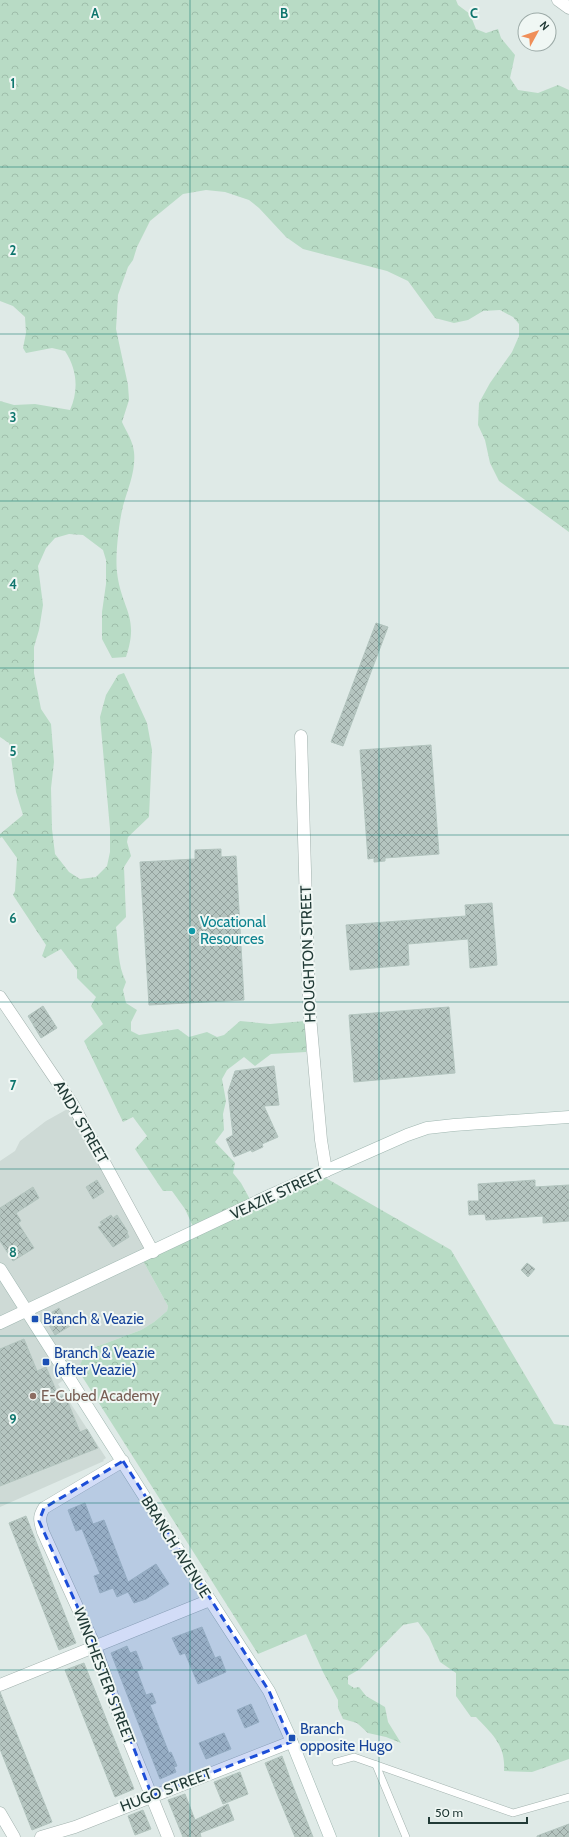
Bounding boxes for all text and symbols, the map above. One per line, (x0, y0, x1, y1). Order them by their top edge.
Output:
text: A (91, 5, 100, 21)
text: B (280, 5, 288, 21)
text: C (470, 5, 478, 21)
north arrow (517, 12, 557, 52)
text: N (537, 18, 553, 33)
text: 1 (11, 75, 15, 91)
text: 2 (10, 242, 17, 258)
text: 3 (9, 409, 17, 425)
text: 4 (9, 576, 17, 592)
text: 5 (10, 743, 17, 759)
street label: HOUGHTON STREET (297, 885, 319, 1023)
text: 6 (9, 910, 17, 926)
place label: Vocational Resources (200, 913, 266, 948)
marker: Vocational Resources (187, 926, 197, 936)
text: 7 (10, 1077, 17, 1093)
street label: ANDY STREET (50, 1077, 112, 1167)
street label: VEAZIE STREET (227, 1165, 327, 1223)
text: 8 (9, 1244, 17, 1260)
place label: Branch & Veazie (43, 1310, 144, 1328)
marker: Branch & Veazie (30, 1314, 40, 1324)
place label: Branch & Veazie (after Veazie) (54, 1344, 155, 1379)
marker: Branch & Veazie (after Veazie) (41, 1357, 51, 1367)
place label: E-Cubed Academy (41, 1387, 160, 1405)
marker: E-Cubed Academy (28, 1391, 38, 1401)
text: 9 (9, 1411, 17, 1427)
street label: BRANCH AVENUE (137, 1493, 215, 1601)
street label: WINCHESTER STREET (70, 1605, 138, 1747)
place label: Branch opposite Hugo (300, 1720, 393, 1755)
marker: Branch opposite Hugo (287, 1733, 297, 1743)
street label: HUGO STREET (118, 1764, 214, 1816)
scale bar (429, 1799, 527, 1825)
text: 50 m (435, 1805, 463, 1820)

